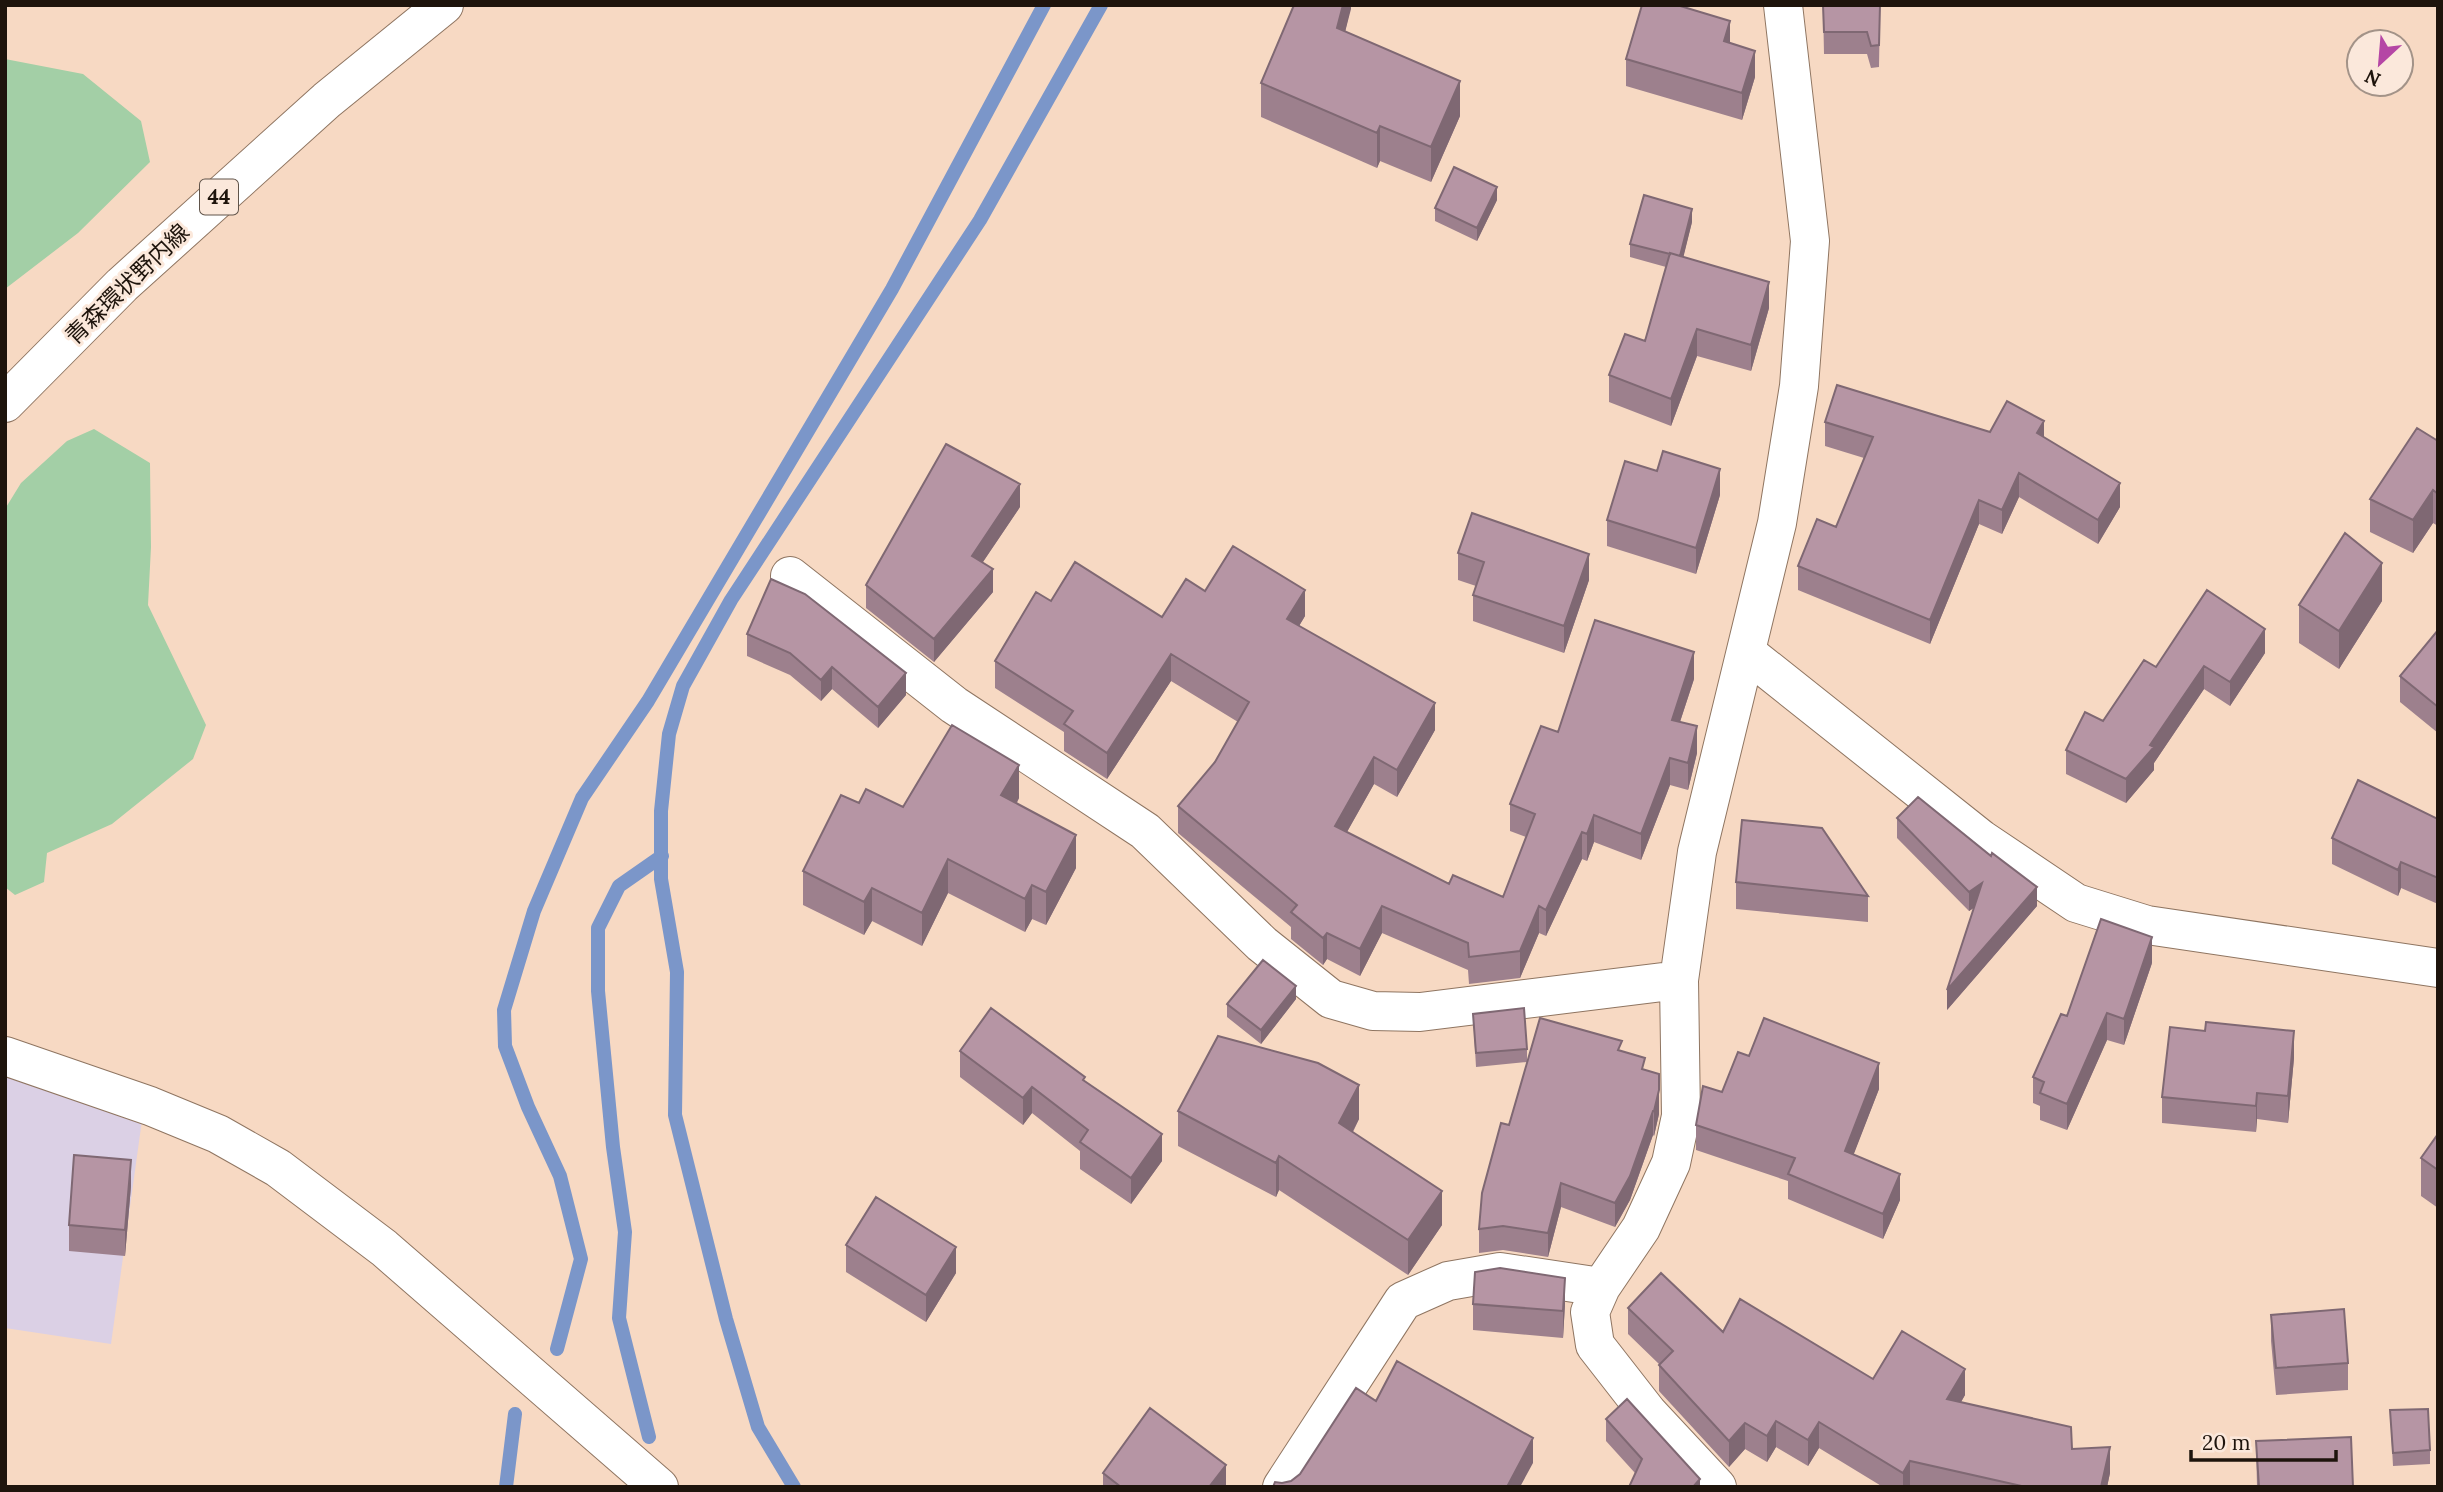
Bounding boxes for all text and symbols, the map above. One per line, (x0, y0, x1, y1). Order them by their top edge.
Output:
north arrow (2345, 28, 2415, 98)
text: N (2360, 64, 2384, 92)
road number: 44 (200, 180, 238, 214)
street label: 青森環状野内線 (59, 217, 195, 350)
scale bar (2191, 1418, 2336, 1462)
text: 20 m (2202, 1429, 2251, 1456)

